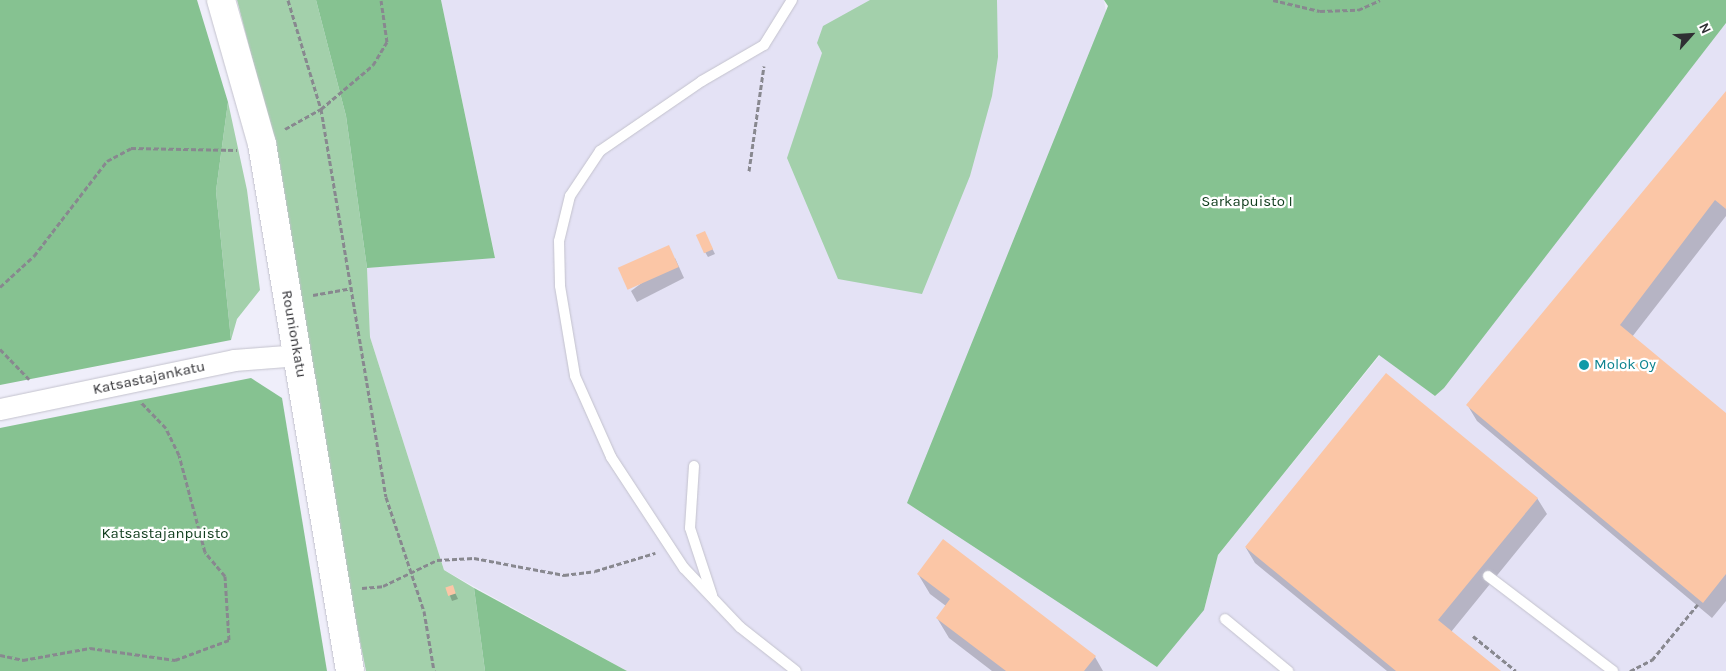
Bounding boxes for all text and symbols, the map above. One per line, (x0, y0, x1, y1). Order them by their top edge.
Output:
north arrow (1666, 10, 1716, 60)
text: N (1695, 20, 1715, 36)
park label: Sarkapuisto I (1201, 193, 1293, 211)
street label: Rounionkatu (277, 289, 311, 379)
place label: Molok Oy (1594, 356, 1656, 374)
street label: Katsastajankatu (91, 357, 207, 399)
marker: Molok Oy (1578, 359, 1590, 371)
park label: Katsastajanpuisto (102, 525, 228, 543)

